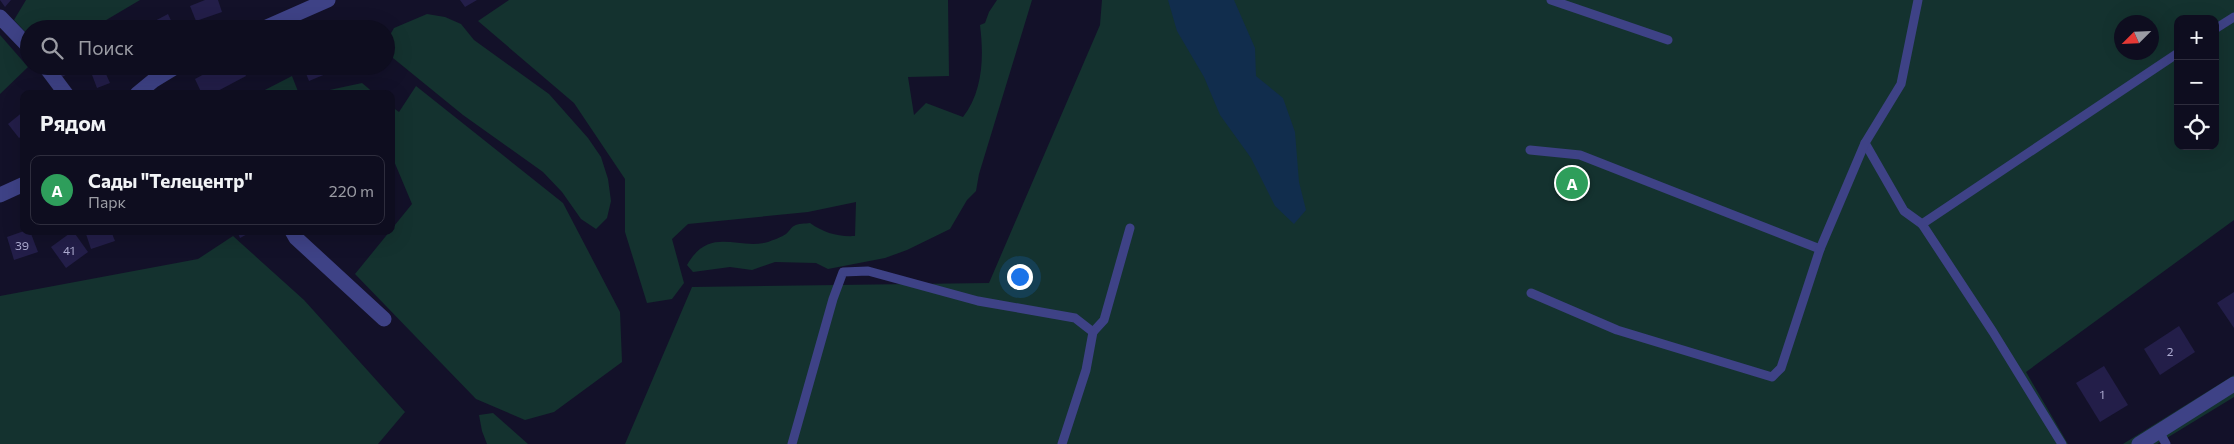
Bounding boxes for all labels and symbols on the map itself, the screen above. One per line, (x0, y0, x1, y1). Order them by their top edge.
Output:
north arrow (2114, 15, 2159, 60)
pin: A (1556, 164, 1588, 202)
house number: 39 (15, 238, 29, 252)
house number: 41 (63, 243, 75, 257)
your location (1007, 264, 1033, 290)
house number: 2 (2167, 344, 2174, 358)
house number: 1 (2099, 387, 2105, 401)

